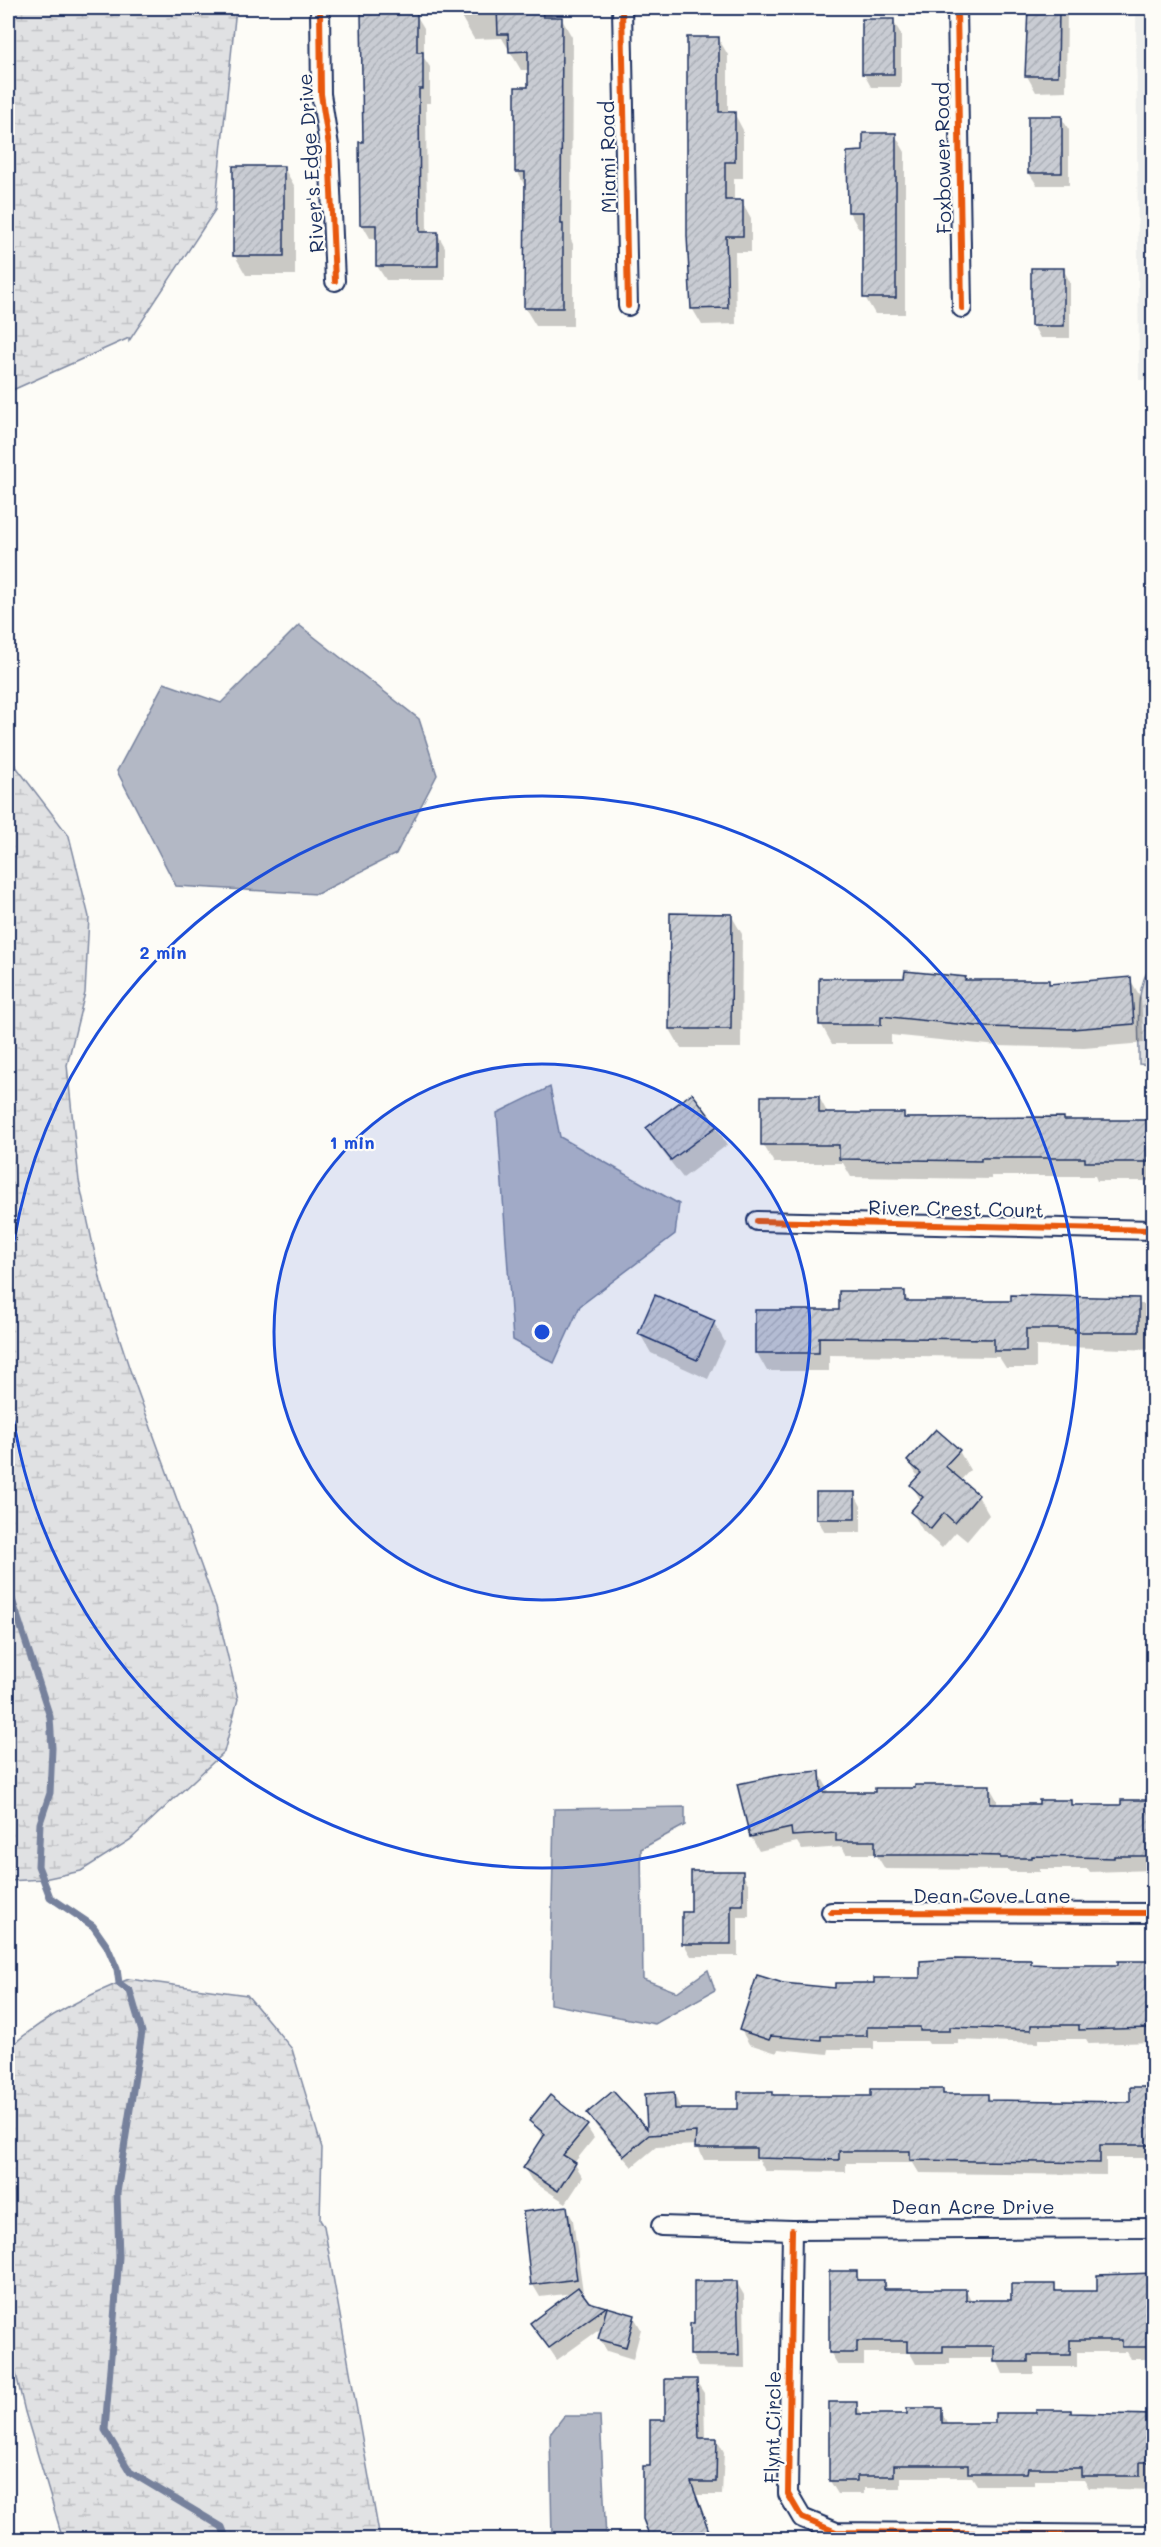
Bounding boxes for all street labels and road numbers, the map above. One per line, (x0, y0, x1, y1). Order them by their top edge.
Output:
street label: River's Edge Drive (291, 72, 329, 254)
street label: Foxbower Road (928, 82, 956, 234)
street label: Miami Road (593, 100, 621, 214)
street label: River Crest Court (868, 1193, 1044, 1223)
street label: Dean Cove Lane (913, 1882, 1071, 1908)
street label: Dean Acre Drive (891, 2193, 1055, 2219)
street label: Flynt Circle (758, 2370, 786, 2483)

